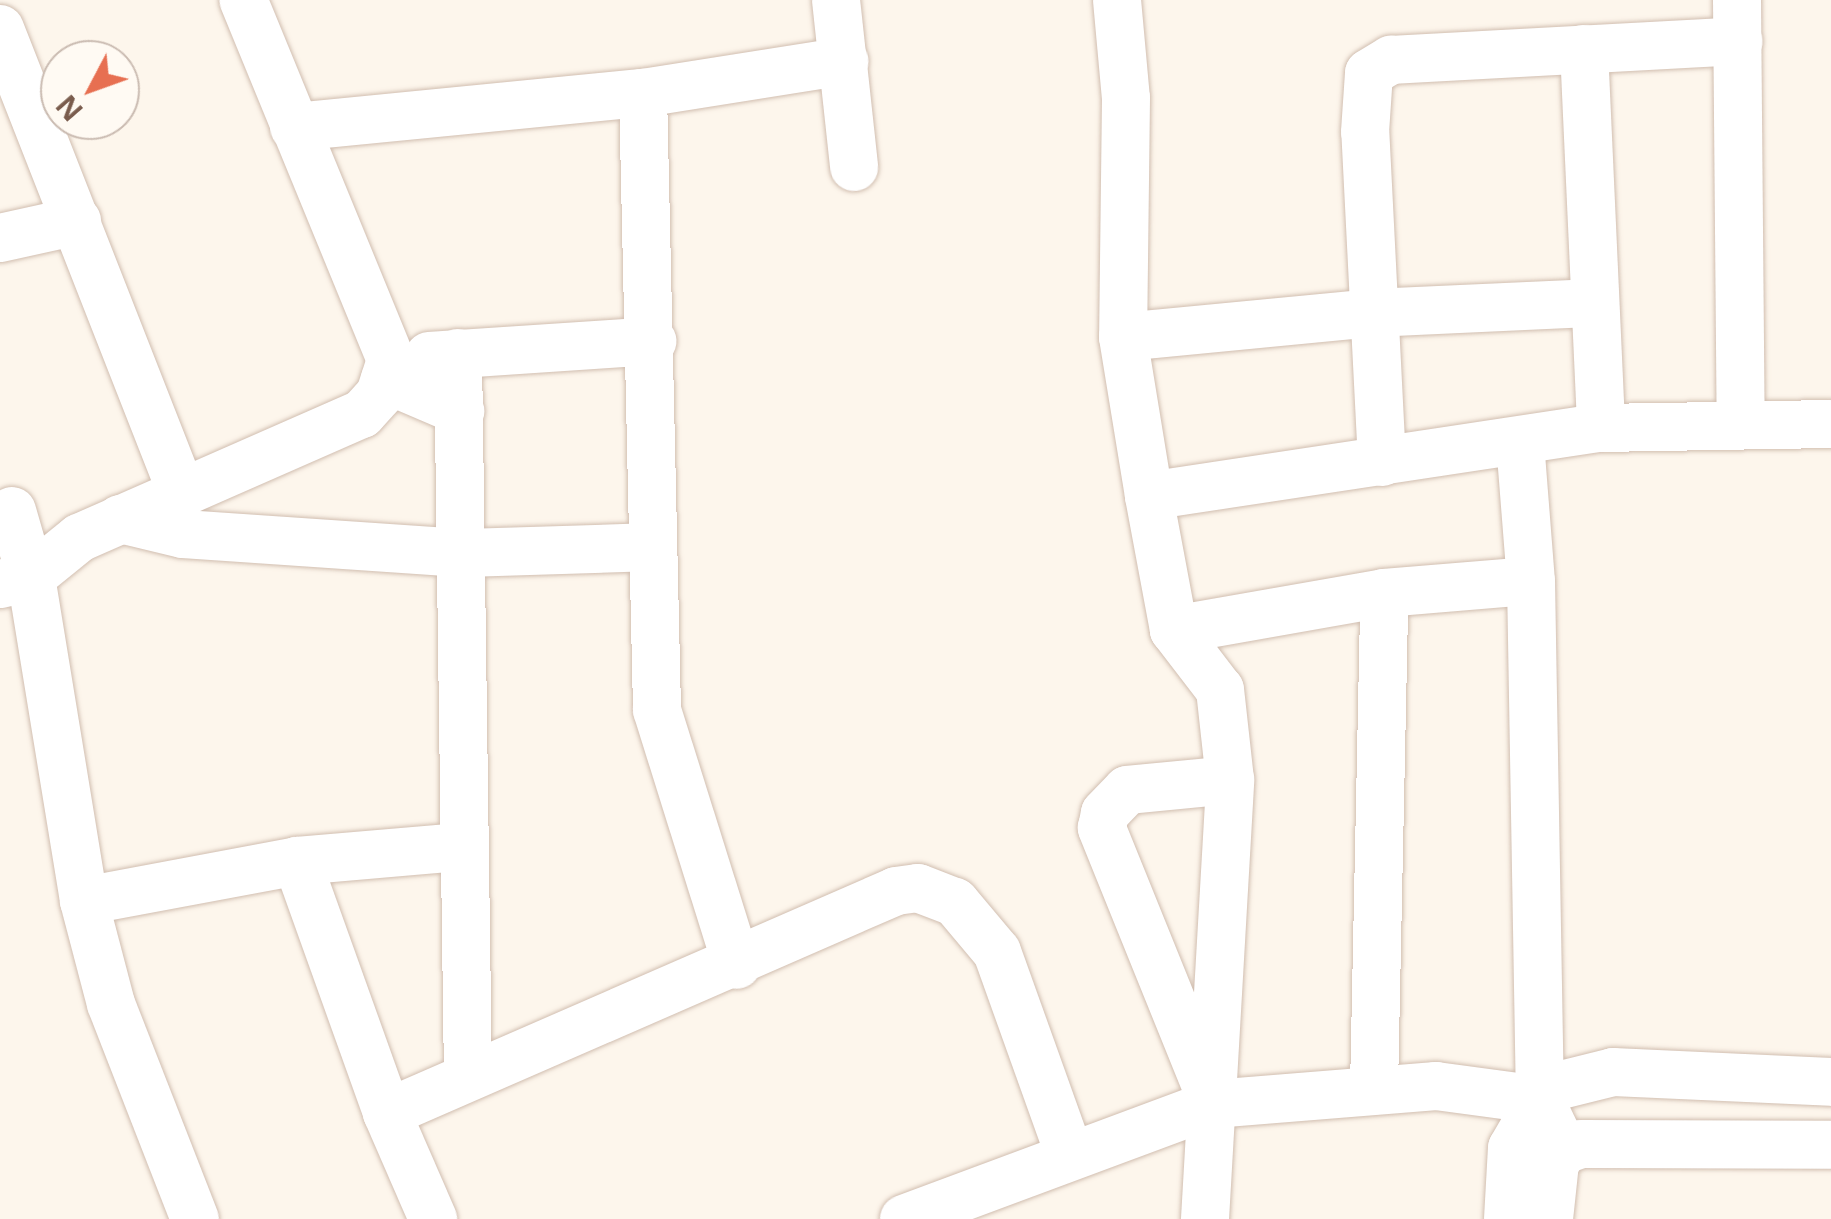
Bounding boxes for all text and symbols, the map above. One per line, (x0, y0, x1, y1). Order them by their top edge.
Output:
north arrow (40, 40, 140, 140)
text: N (47, 87, 91, 129)

